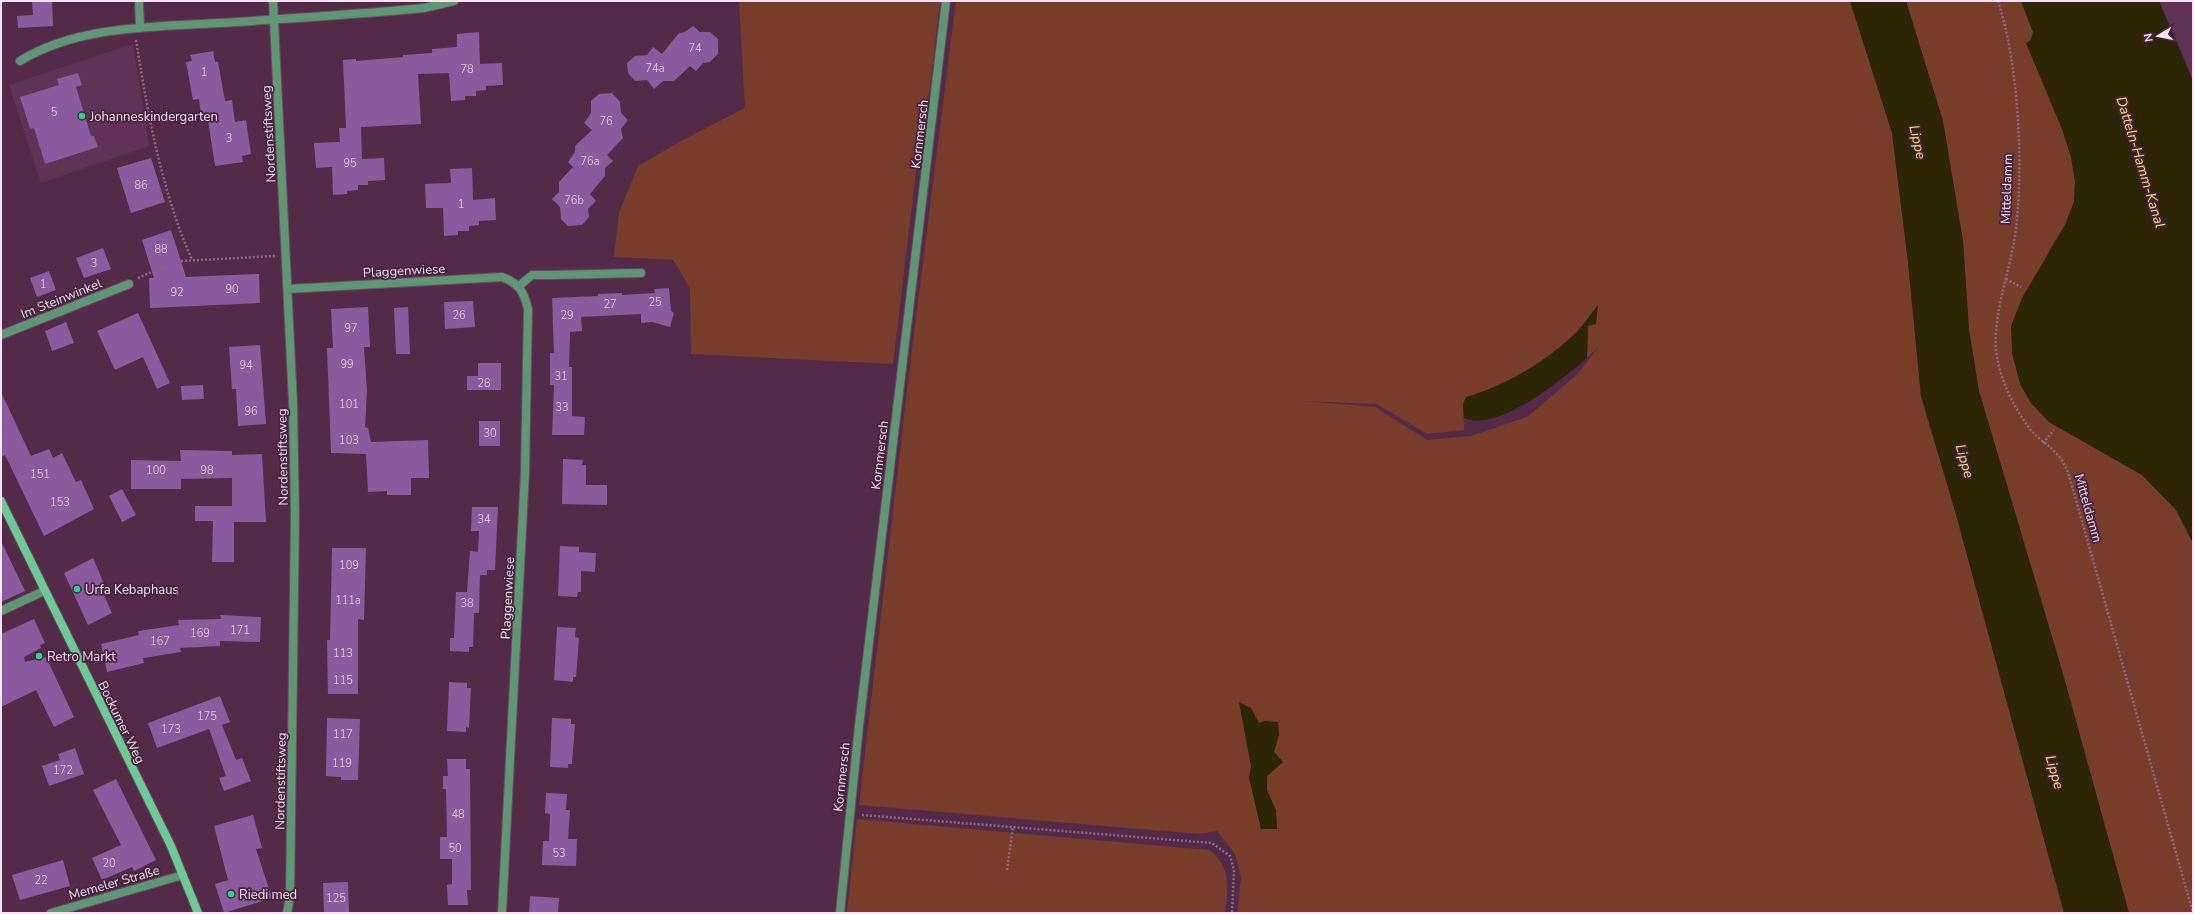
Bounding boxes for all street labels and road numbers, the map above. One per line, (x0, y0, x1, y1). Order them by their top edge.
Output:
street label: Nordenstiftsweg (257, 85, 281, 183)
street label: Kornmersch (907, 99, 933, 170)
street label: Mitteldamm (1997, 154, 2017, 225)
street label: Plaggenwiese (362, 260, 446, 282)
street label: Im Steinwinkel (18, 274, 105, 323)
street label: Nordenstiftsweg (273, 408, 293, 506)
street label: Kornmersch (867, 420, 893, 491)
street label: Mitteldamm (2070, 472, 2106, 545)
street label: Plaggenwiese (497, 556, 519, 640)
street label: Bockumer Weg (93, 678, 149, 767)
street label: Nordenstiftsweg (271, 732, 291, 830)
street label: Kornmersch (829, 742, 855, 813)
street label: Memeler Straße (67, 861, 162, 905)

